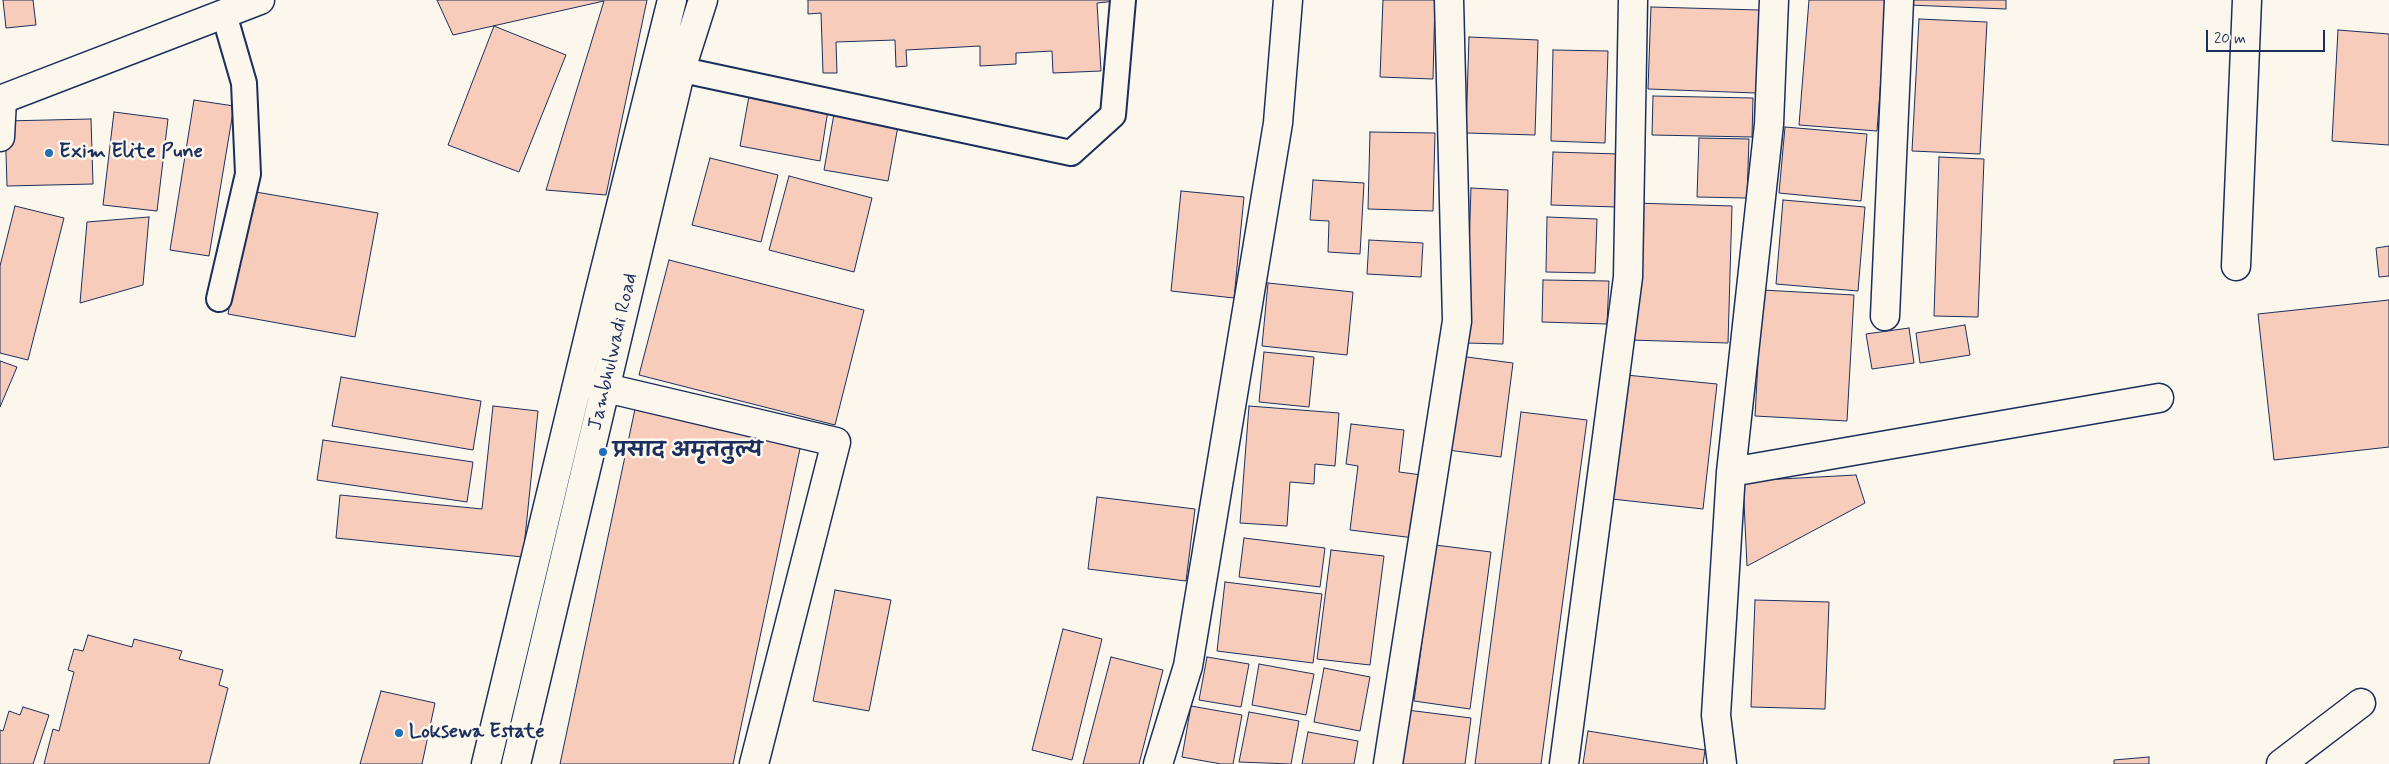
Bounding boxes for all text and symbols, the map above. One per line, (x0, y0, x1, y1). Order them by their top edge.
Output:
scale bar (2209, 20, 2328, 52)
text: 20 m (2214, 29, 2246, 49)
place label: Exim Elite Pune (59, 141, 203, 165)
marker: Exim Elite Pune (43, 147, 55, 159)
street label: Jambhulwadi Road (584, 271, 644, 433)
place label: प्रसाद अमृततुल्य (613, 440, 762, 464)
marker: प्रसाद अमृततुल्य (597, 446, 609, 458)
place label: Loksewa Estate (409, 721, 545, 745)
marker: Loksewa Estate (393, 727, 405, 739)

